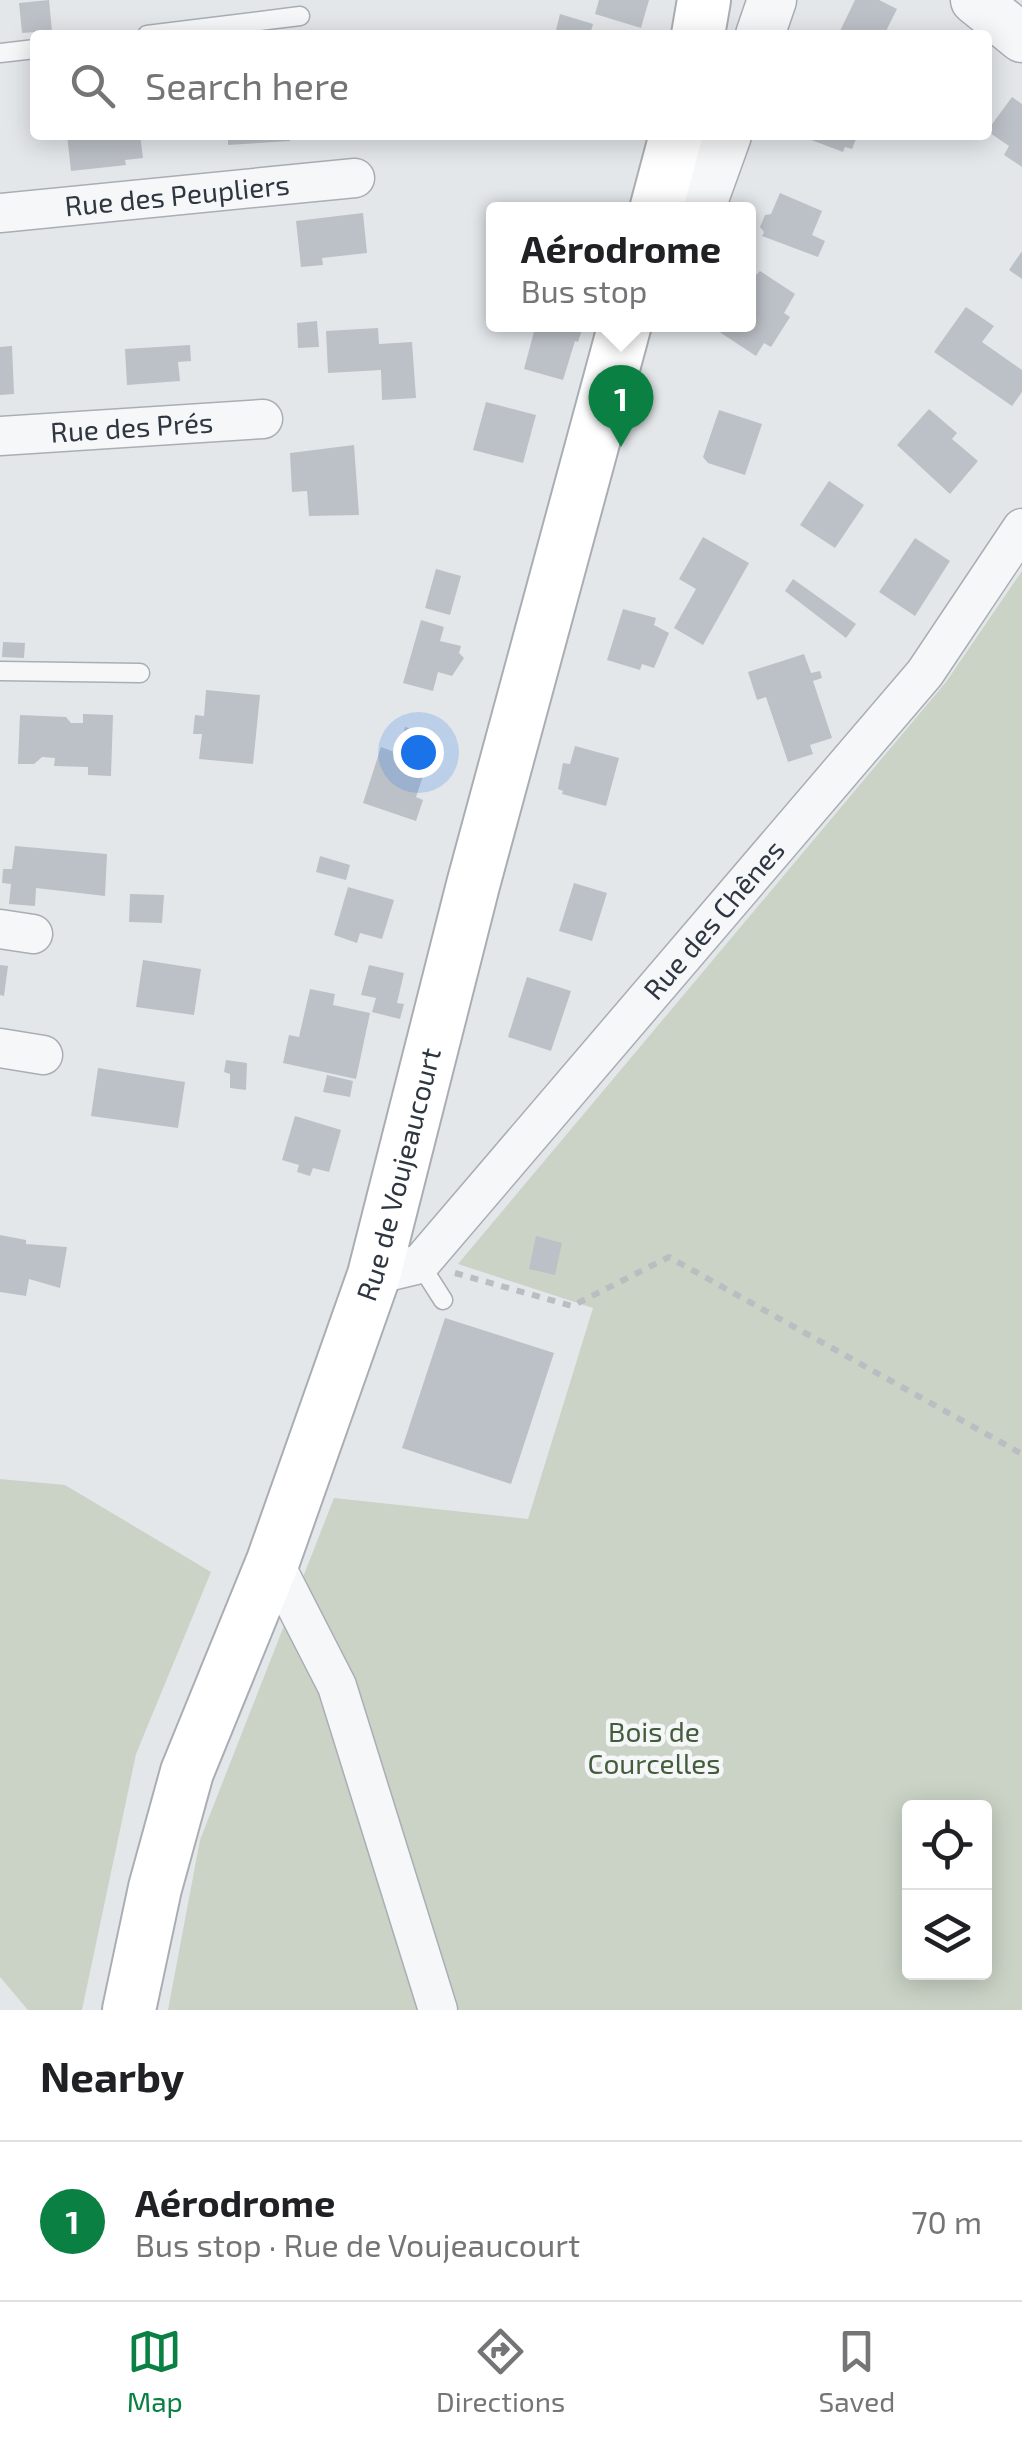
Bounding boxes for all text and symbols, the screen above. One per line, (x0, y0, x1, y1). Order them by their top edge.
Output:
search box (30, 30, 992, 140)
icon: search (65, 58, 120, 113)
text: Search here (145, 62, 349, 108)
street label: Rue des Peupliers (63, 167, 291, 223)
popup (486, 202, 756, 332)
text: Aérodrome (521, 225, 721, 271)
text: Bus stop (521, 271, 647, 309)
pin: 1 (588, 364, 654, 447)
street label: Rue des Prés (49, 404, 214, 449)
your location (393, 727, 444, 778)
street label: Rue des Chênes (636, 832, 791, 1006)
street label: Rue de Voujeaucourt (348, 1044, 447, 1305)
park label: Bois de Courcelles (587, 1714, 721, 1780)
map controls (902, 1800, 992, 1980)
button: locate (902, 1800, 992, 1890)
button: layers (902, 1890, 992, 1980)
text: Nearby (40, 2050, 184, 2100)
text: Aérodrome (135, 2179, 336, 2225)
text: 1 (66, 2202, 79, 2240)
text: 70 m (911, 2202, 982, 2240)
text: Bus stop · Rue de Voujeaucourt (135, 2225, 580, 2263)
tab: Map (127, 2324, 183, 2418)
tab: Directions (436, 2324, 565, 2418)
tab: Saved (819, 2324, 895, 2418)

